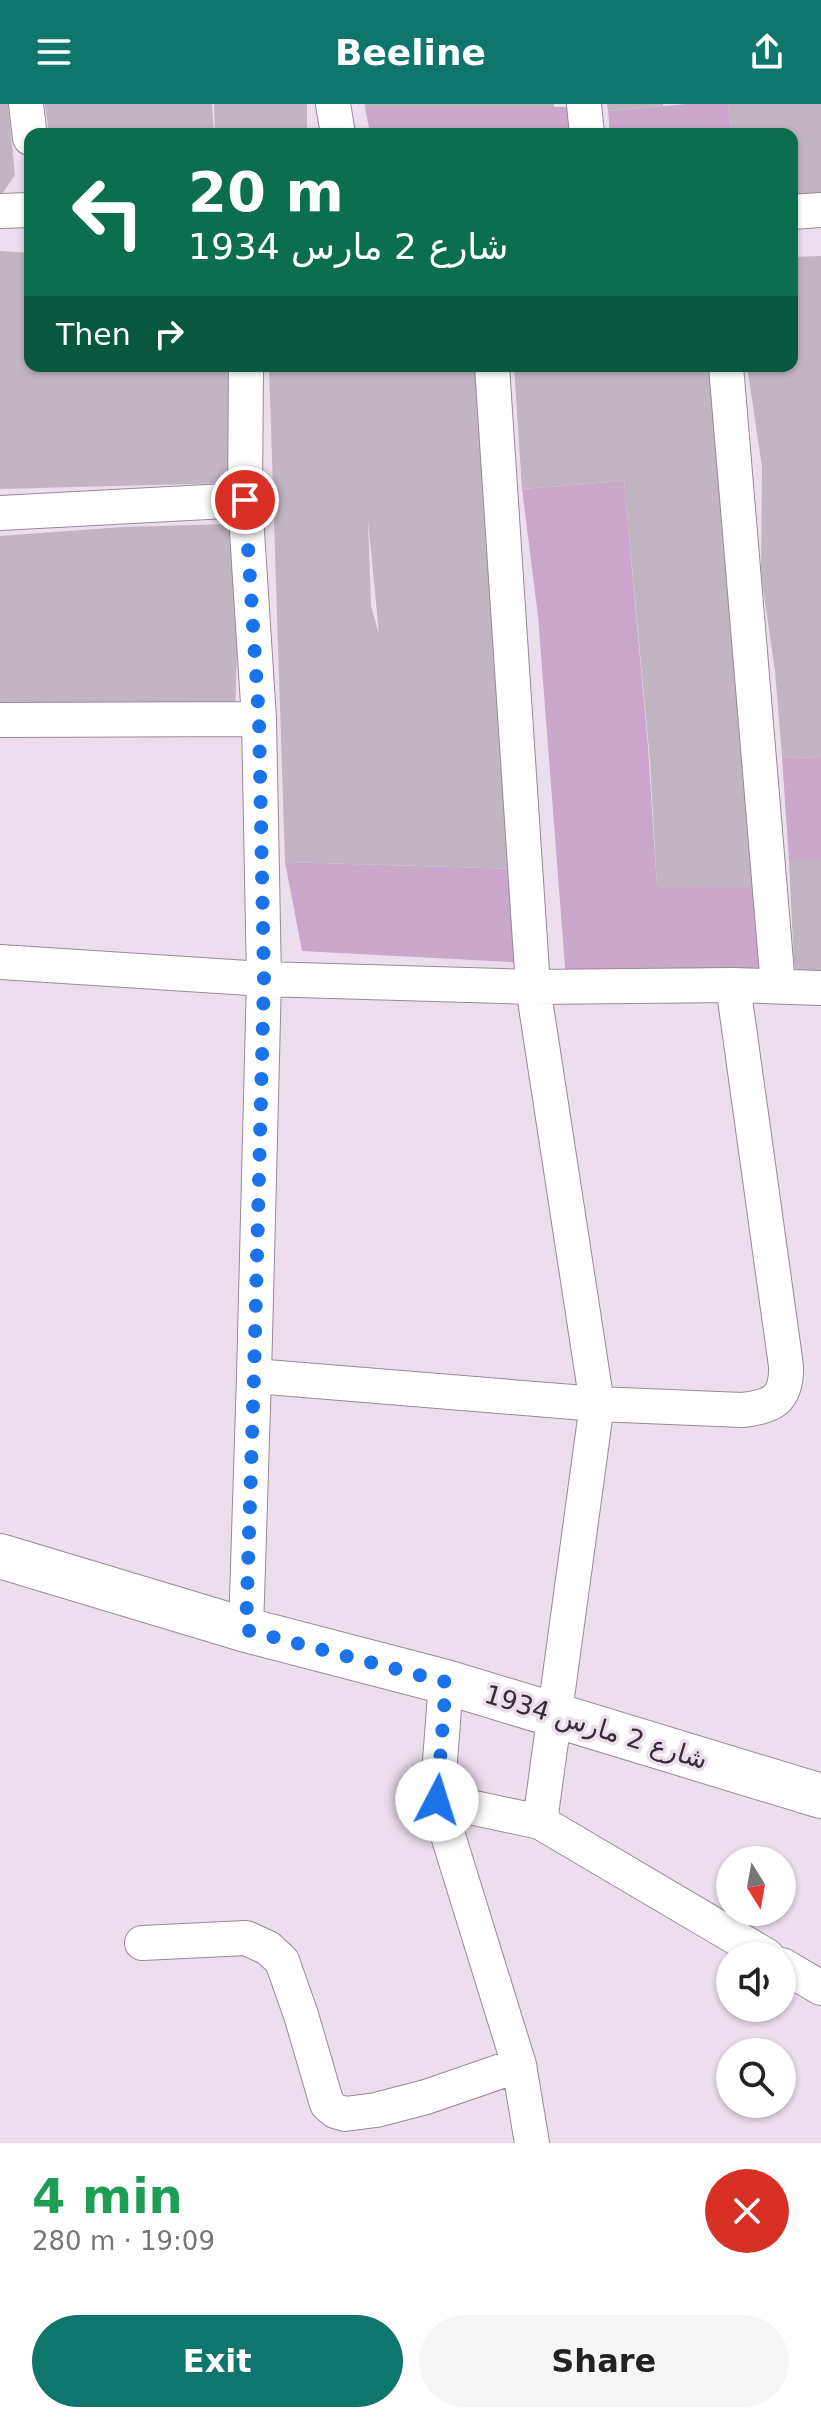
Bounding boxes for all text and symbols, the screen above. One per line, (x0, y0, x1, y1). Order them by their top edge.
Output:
icon: menu (32, 30, 76, 74)
icon: share (745, 30, 789, 74)
text: Beeline (335, 32, 486, 73)
text: 20 m (188, 159, 344, 224)
icon: left (56, 160, 160, 264)
text: شارع 2 مارس 1934 (188, 226, 508, 267)
icon: right (147, 312, 191, 356)
text: Then (56, 317, 131, 352)
pin (211, 466, 279, 534)
icon: arrive (223, 478, 267, 522)
street label: شارع 2 مارس 1934 (481, 1679, 711, 1775)
position arrow (395, 1758, 479, 1842)
north arrow (716, 1846, 796, 1926)
map controls (716, 1846, 796, 2118)
button: sound (716, 1942, 796, 2022)
button: search (716, 2038, 796, 2118)
text: 4 min (32, 2168, 183, 2224)
button: close (705, 2169, 789, 2253)
text: 280 m · 19:09 (32, 2226, 215, 2256)
button: Exit (32, 2315, 403, 2407)
button: Share (419, 2315, 789, 2407)

